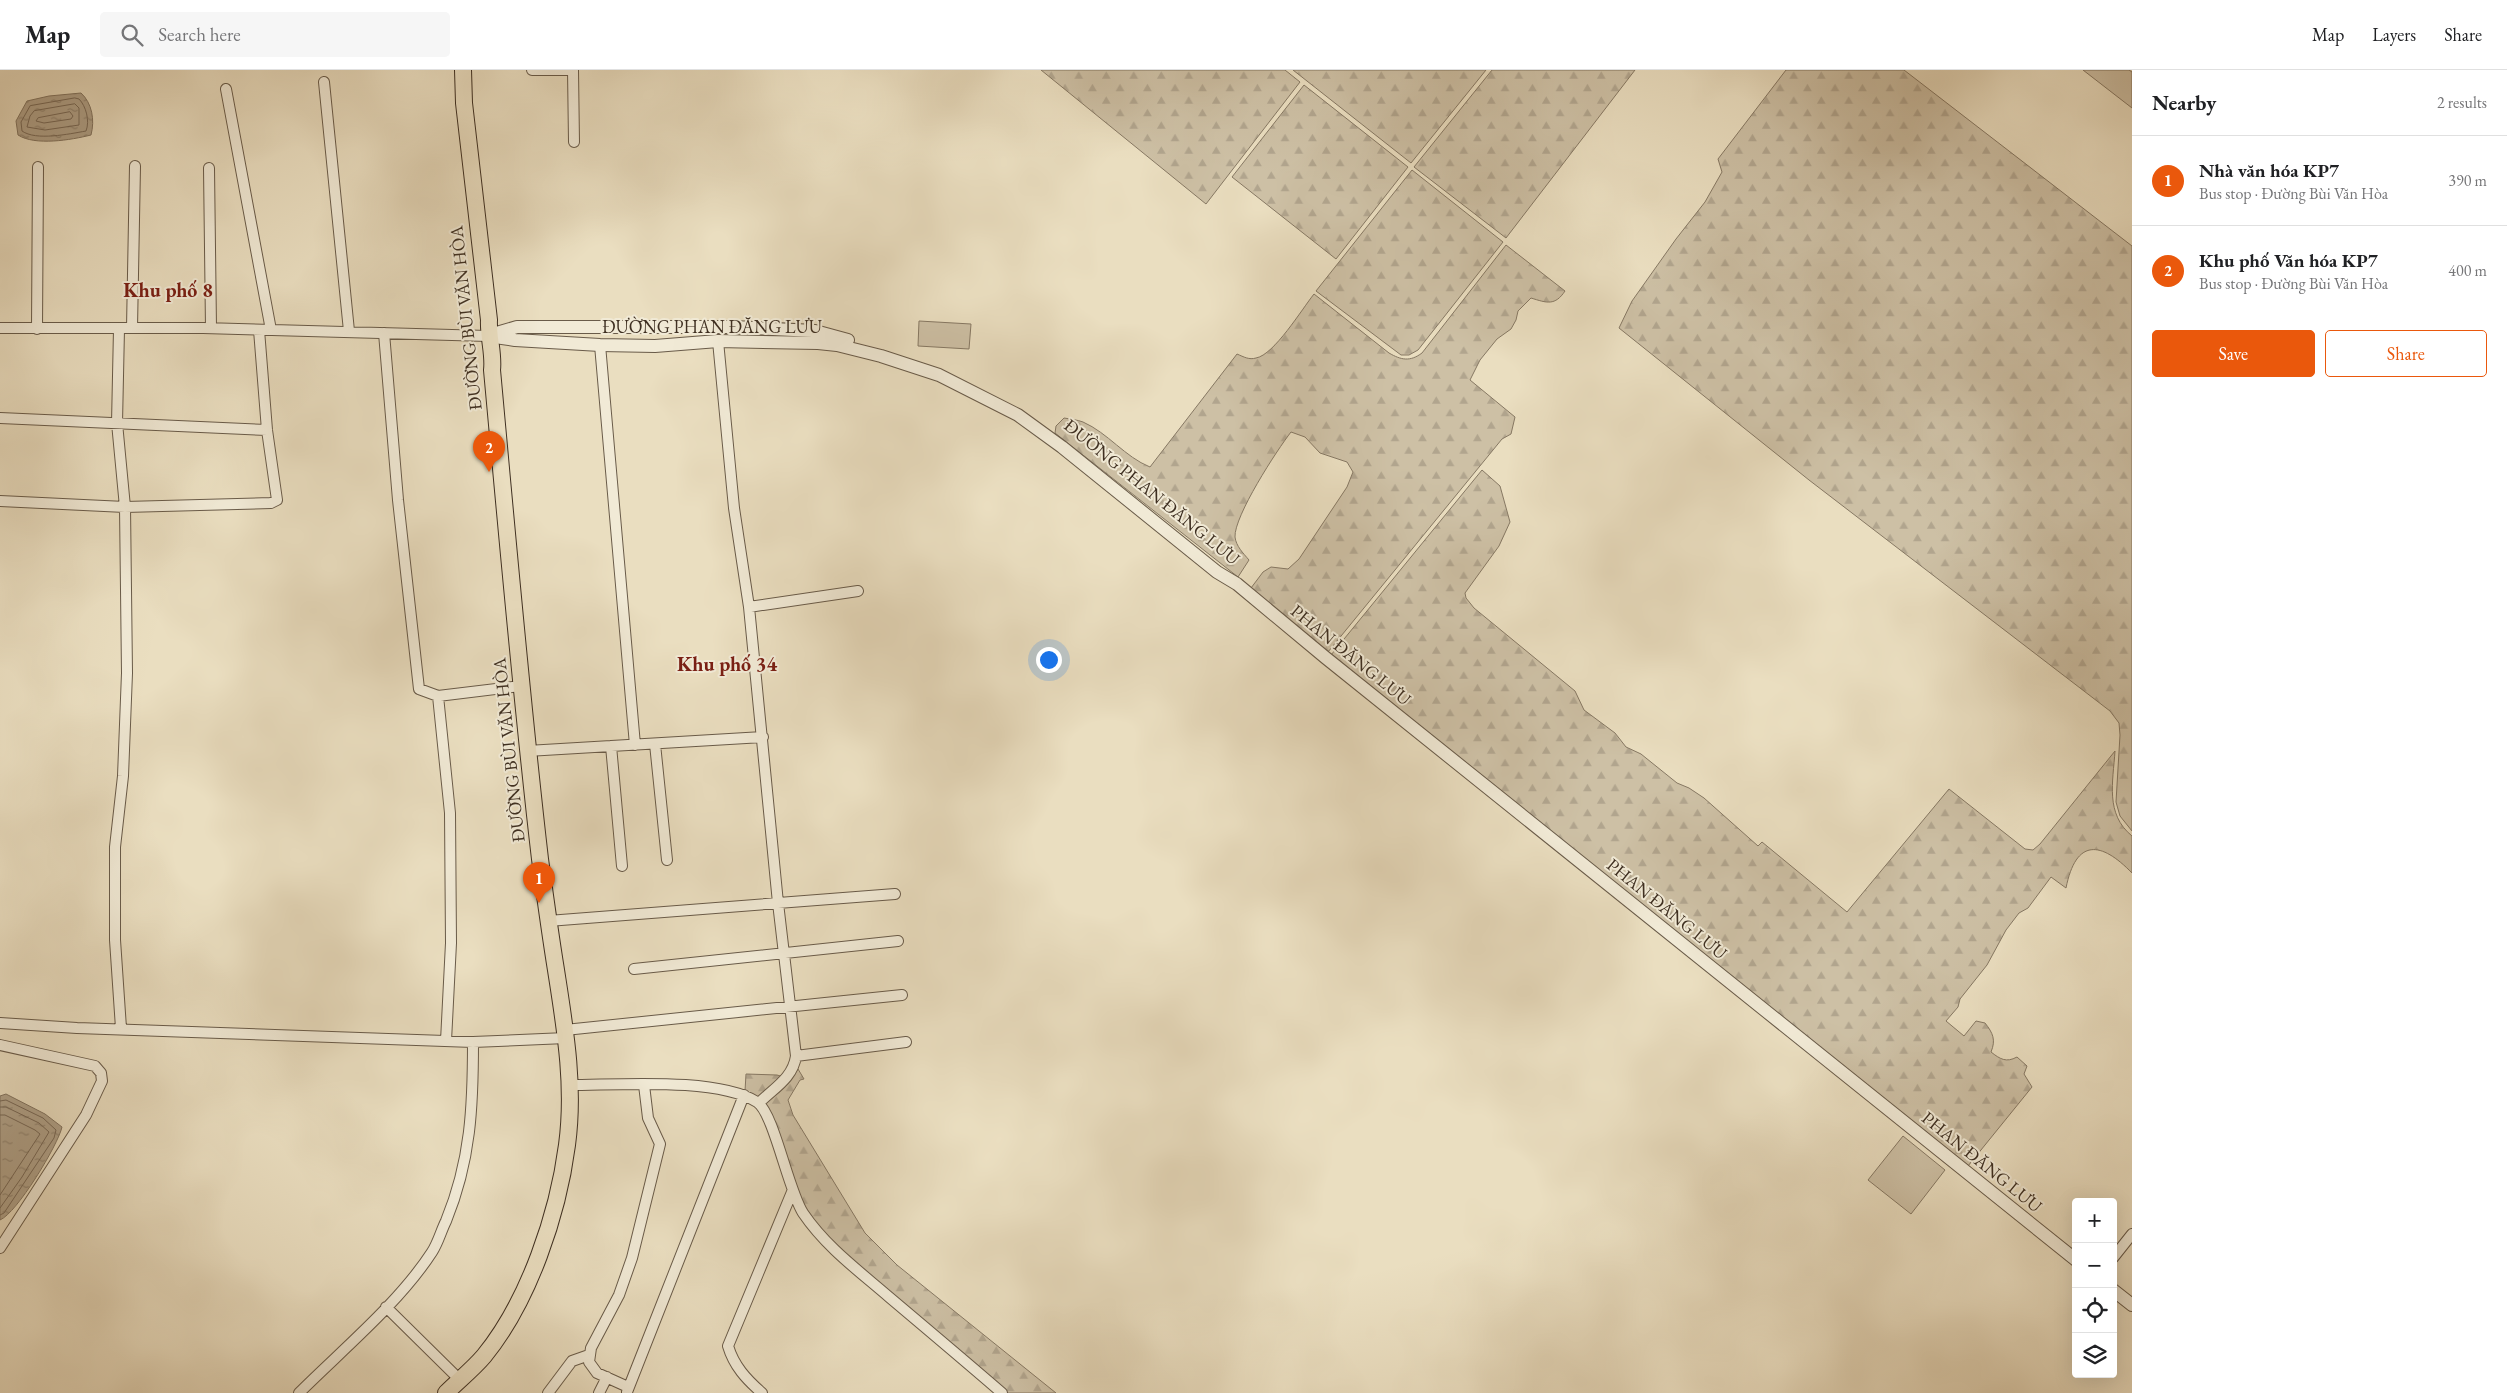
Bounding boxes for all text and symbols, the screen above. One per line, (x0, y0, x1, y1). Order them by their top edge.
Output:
search box (100, 12, 450, 57)
text: Map (25, 19, 70, 50)
icon: search (118, 21, 146, 49)
text: Search here (158, 22, 241, 47)
text: Map (2312, 23, 2344, 46)
text: Layers (2372, 23, 2416, 46)
text: Share (2444, 23, 2482, 46)
text: Nearby (2152, 89, 2216, 116)
text: 2 results (2437, 92, 2487, 113)
text: Nhà văn hóa KP7 (2199, 158, 2339, 183)
text: 1 (2164, 170, 2172, 191)
text: 390 m (2448, 170, 2487, 191)
text: Bus stop · Đường Bùi Văn Hòa (2199, 183, 2388, 204)
street label: ĐƯỜNG BÙI VĂN HÒA (444, 224, 487, 411)
text: Khu phố Văn hóa KP7 (2199, 248, 2378, 273)
text: 2 (2164, 260, 2172, 281)
text: 400 m (2448, 260, 2487, 281)
text: Bus stop · Đường Bùi Văn Hòa (2199, 273, 2388, 294)
district label: Khu phố 8 (123, 277, 213, 303)
street label: ĐƯỜNG PHAN ĐĂNG LƯU (602, 315, 823, 338)
button: Save (2152, 330, 2315, 377)
button: Share (2325, 330, 2487, 377)
street label: ĐƯỜNG PHAN ĐĂNG LƯU (1060, 413, 1246, 570)
pin: 2 (473, 431, 505, 472)
street label: PHAN ĐĂNG LƯU (1286, 599, 1417, 711)
your location (1036, 647, 1062, 673)
district label: Khu phố 34 (677, 651, 777, 677)
street label: ĐƯỜNG BÙI VĂN HÒA (487, 656, 530, 843)
street label: PHAN ĐĂNG LƯU (1602, 853, 1733, 965)
pin: 1 (523, 862, 555, 903)
street label: PHAN ĐĂNG LƯU (1917, 1106, 2048, 1218)
map controls (2072, 1198, 2117, 1378)
button: + (2072, 1198, 2117, 1243)
button: − (2072, 1243, 2117, 1288)
button: locate (2072, 1288, 2117, 1333)
button: layers (2072, 1333, 2117, 1378)

